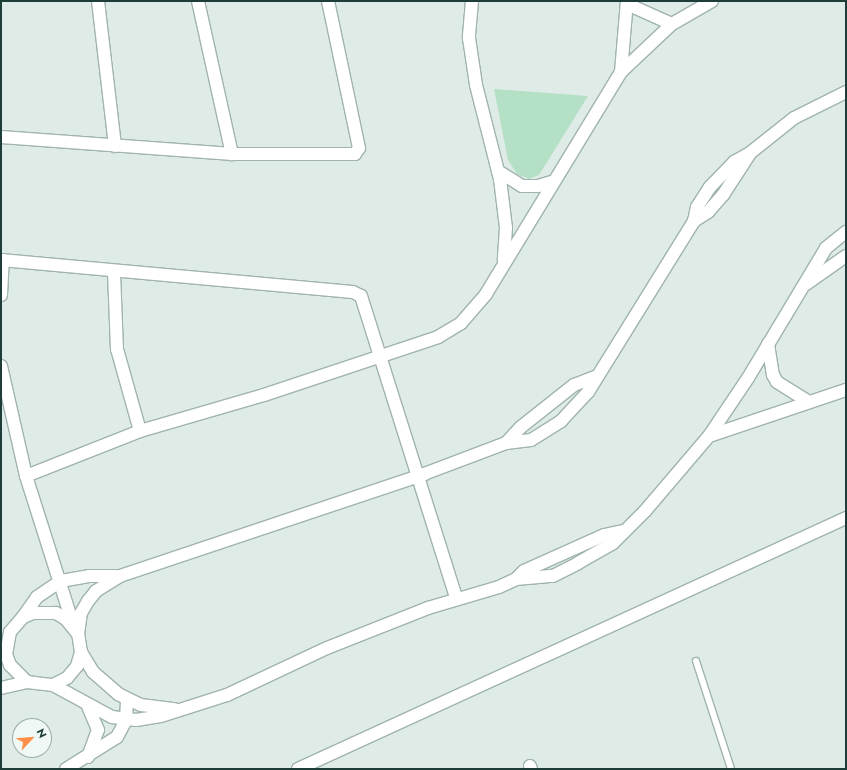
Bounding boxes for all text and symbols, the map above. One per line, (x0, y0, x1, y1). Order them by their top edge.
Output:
north arrow (12, 718, 52, 758)
text: N (33, 726, 51, 741)

